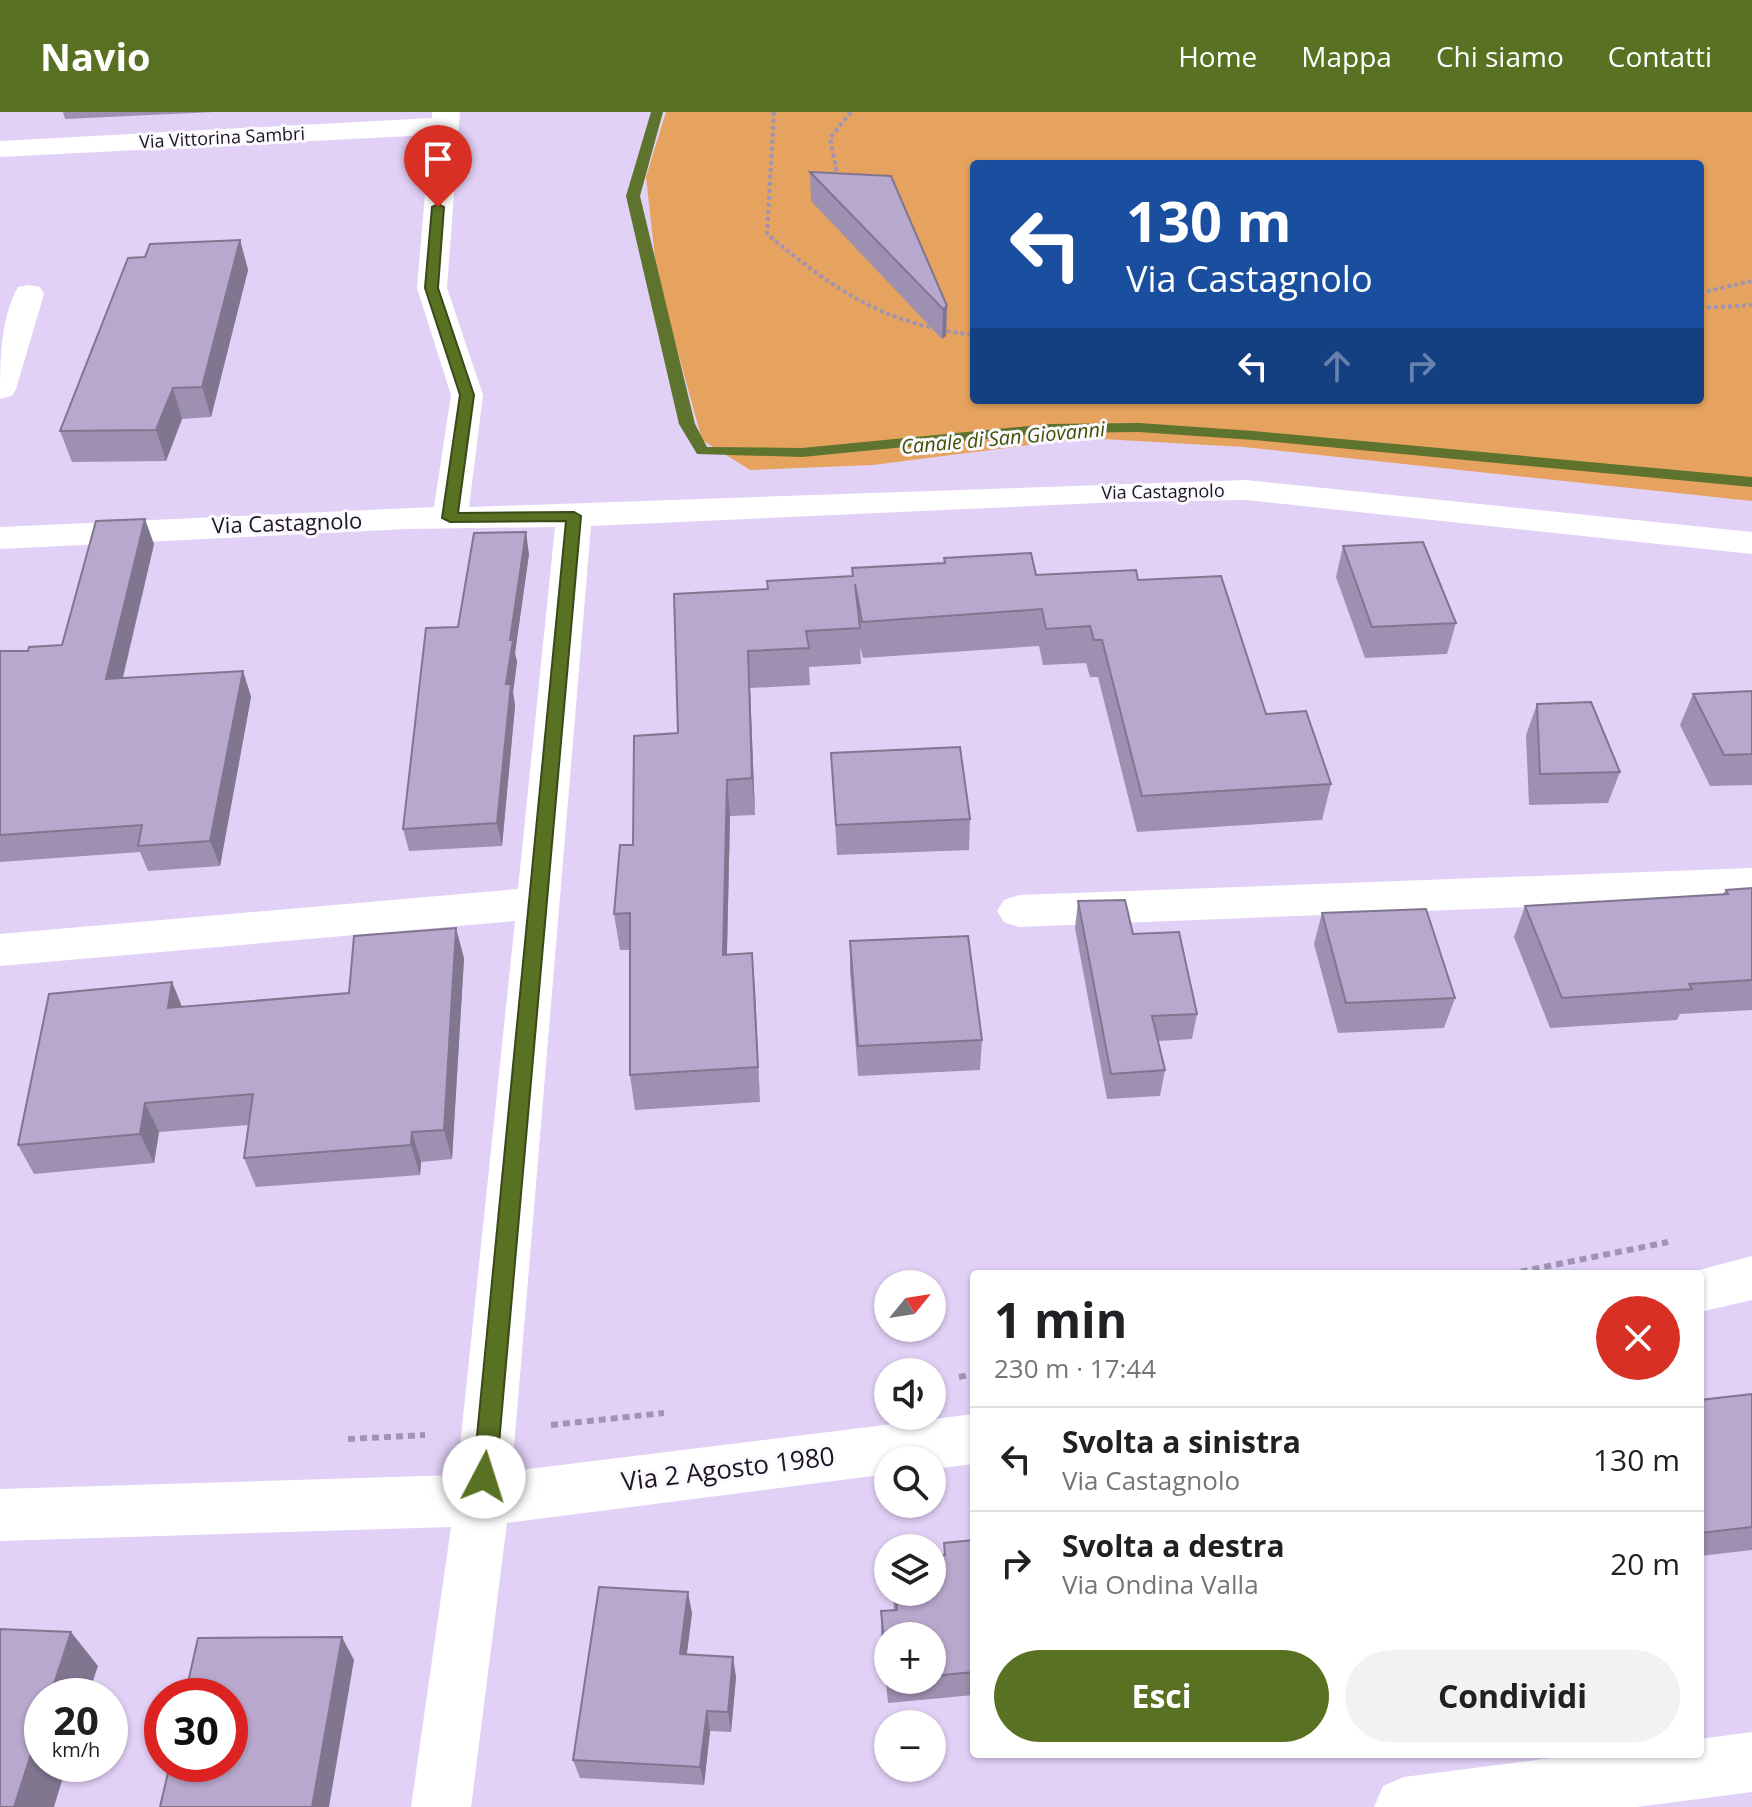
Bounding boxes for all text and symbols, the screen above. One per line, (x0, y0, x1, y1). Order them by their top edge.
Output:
text: Navio (40, 30, 151, 82)
text: Home (1178, 37, 1257, 75)
text: Mappa (1301, 37, 1392, 75)
text: Chi siamo (1436, 37, 1564, 75)
text: Contatti (1608, 37, 1712, 75)
street label: Via Vittorina Sambri (138, 121, 305, 153)
pin (404, 125, 472, 207)
icon: arrive (416, 137, 460, 181)
text: 130 m (1126, 182, 1292, 258)
icon: left (994, 192, 1098, 296)
text: Via Castagnolo (1126, 254, 1373, 303)
icon: left (1231, 344, 1275, 388)
icon: ahead (1315, 344, 1359, 388)
icon: right (1399, 344, 1443, 388)
water label: Canale di San Giovanni (900, 415, 1107, 460)
street label: Via Castagnolo (1101, 478, 1225, 504)
street label: Via Castagnolo (211, 504, 363, 540)
north arrow (874, 1270, 946, 1342)
map controls (874, 1270, 946, 1782)
text: 1 min (994, 1287, 1127, 1352)
button: close (1596, 1296, 1680, 1380)
text: 230 m · 17:44 (994, 1350, 1156, 1386)
button: sound (874, 1358, 946, 1430)
text: Svolta a sinistra (1062, 1421, 1301, 1462)
position arrow (442, 1435, 526, 1519)
street label: Via 2 Agosto 1980 (619, 1437, 837, 1499)
icon: left (994, 1437, 1038, 1481)
text: 130 m (1593, 1439, 1680, 1480)
button: search (874, 1446, 946, 1518)
text: Via Castagnolo (1062, 1462, 1240, 1498)
text: Svolta a destra (1062, 1525, 1285, 1566)
button: layers (874, 1534, 946, 1606)
icon: right (994, 1541, 1038, 1585)
text: 20 m (1610, 1543, 1680, 1584)
text: Via Ondina Valla (1062, 1566, 1259, 1602)
button: + (874, 1622, 946, 1694)
button: Esci (994, 1650, 1329, 1742)
button: Condividi (1345, 1650, 1680, 1742)
speed limit sign: 30 (144, 1678, 248, 1782)
text: 20 (53, 1692, 99, 1747)
button: − (874, 1710, 946, 1782)
text: km/h (52, 1736, 100, 1763)

